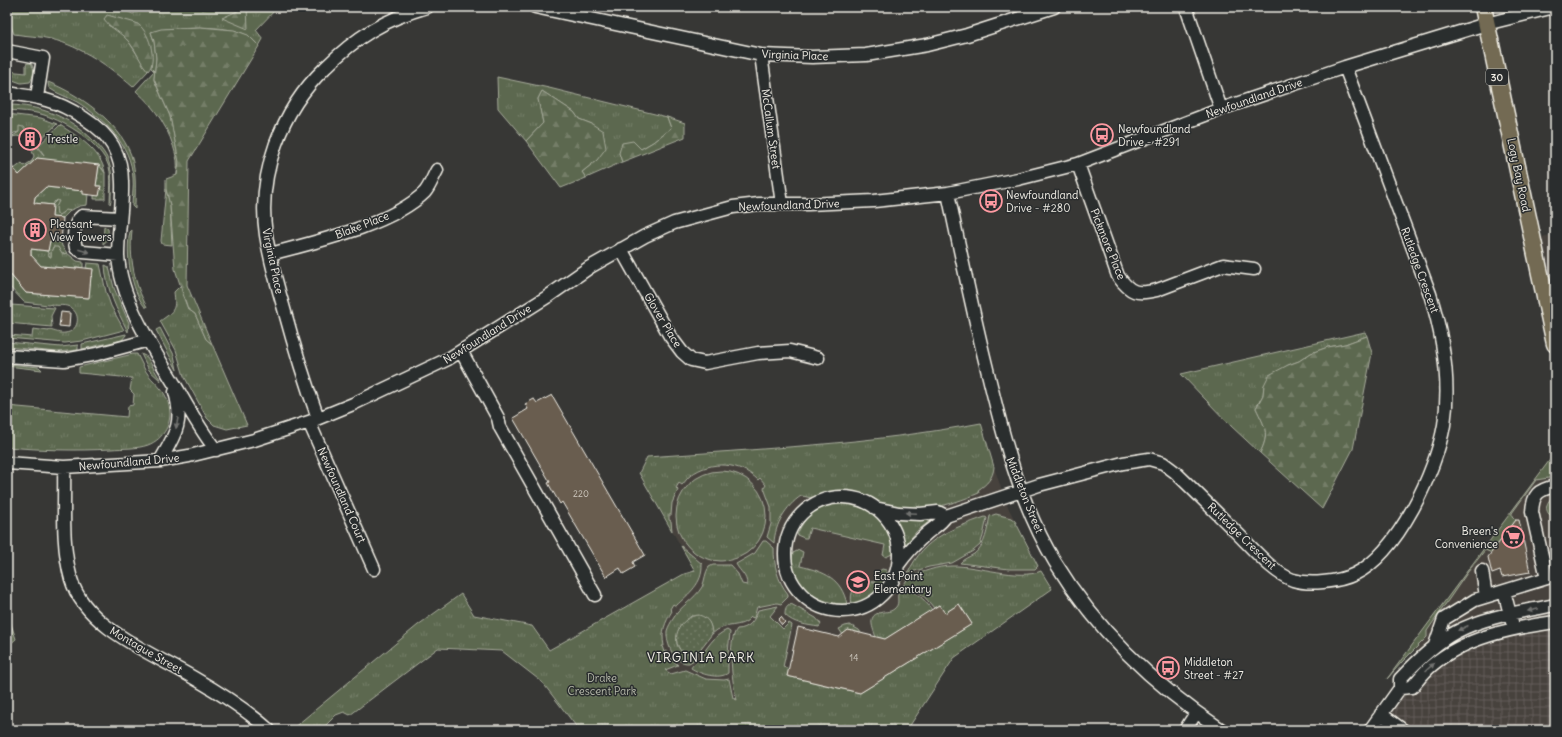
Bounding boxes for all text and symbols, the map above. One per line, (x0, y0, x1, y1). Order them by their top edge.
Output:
street label: Virginia Place (761, 47, 829, 63)
road number: 30 (1486, 69, 1508, 85)
street label: Newfoundland Drive (1204, 75, 1304, 121)
street label: McCallum Street (758, 88, 784, 170)
bus stop icon: Newfoundland Drive - #291 (1089, 122, 1115, 148)
place label: Newfoundland Drive - #291 (1118, 122, 1191, 149)
building icon: Trestle (17, 126, 43, 152)
place label: Trestle (46, 132, 78, 146)
street label: Logy Bay Road (1504, 137, 1534, 214)
bus stop icon: Newfoundland Drive - #280 (978, 188, 1004, 214)
place label: Newfoundland Drive - #280 (1006, 188, 1079, 215)
street label: Newfoundland Drive (738, 196, 840, 214)
street label: Pickmore Place (1087, 206, 1129, 282)
street label: Blake Place (333, 208, 391, 242)
building icon: Pleasant View Towers (22, 217, 48, 243)
place label: Pleasant View Towers (50, 217, 112, 244)
street label: Rutledge Crescent (1398, 225, 1442, 315)
street label: Virginia Place (259, 227, 287, 295)
one-way arrow (79, 248, 91, 254)
street label: Glover Place (641, 290, 685, 350)
street label: Newfoundland Drive (440, 301, 534, 367)
one-way arrow (174, 417, 180, 429)
street label: Newfoundland Court (315, 445, 369, 545)
street label: Newfoundland Drive (78, 451, 180, 473)
street label: Middleton Street (1003, 455, 1047, 535)
house number: 220 (573, 488, 589, 499)
street label: Rutledge Crescent (1205, 500, 1280, 573)
one-way arrow (905, 510, 917, 517)
place label: Breen's Convenience (1435, 524, 1498, 551)
supermarket icon: Breen's Convenience (1500, 524, 1526, 550)
school or university icon: East Point Elementary (845, 569, 871, 595)
place label: East Point Elementary (874, 569, 931, 596)
one-way arrow (1526, 607, 1539, 613)
street label: Montague Street (107, 624, 185, 677)
one-way arrow (1458, 625, 1469, 631)
district label: VIRGINIA PARK (647, 649, 755, 666)
house number: 14 (850, 652, 858, 663)
bus stop icon: Middleton Street - #27 (1155, 655, 1181, 681)
place label: Middleton Street - #27 (1184, 655, 1244, 682)
one-way arrow (1425, 662, 1436, 671)
park label: Drake Crescent Park (568, 671, 637, 698)

